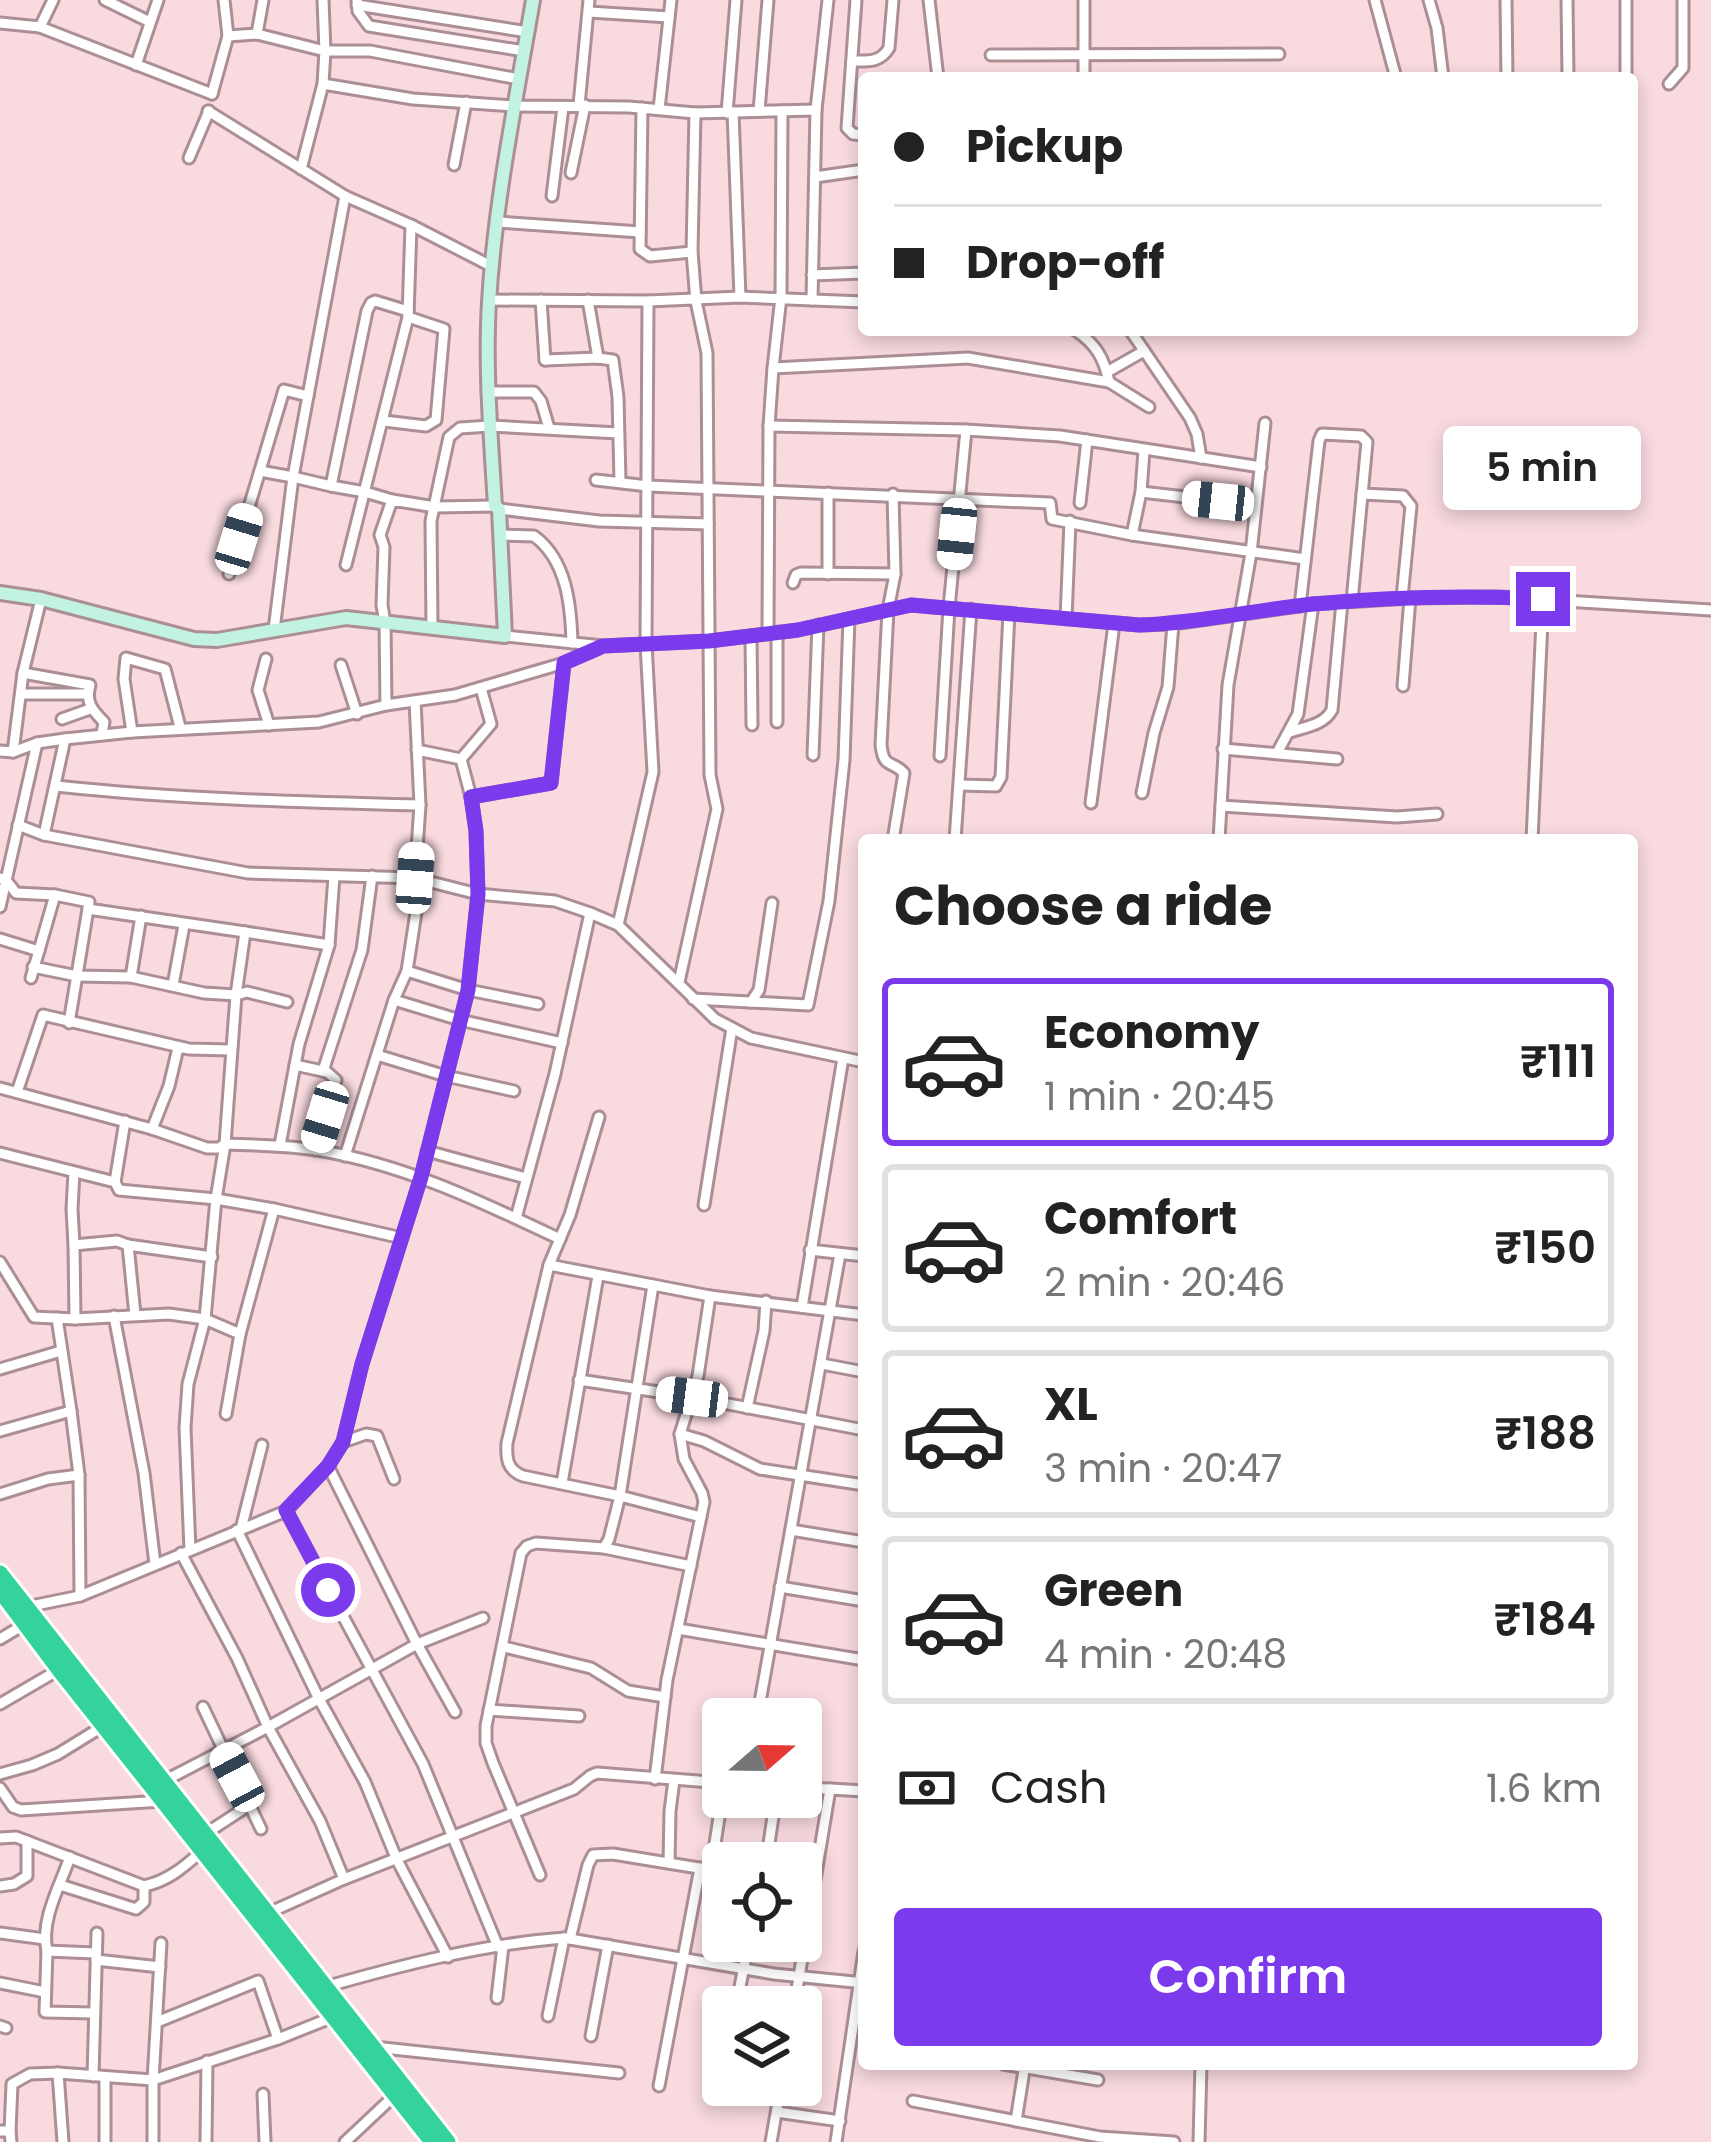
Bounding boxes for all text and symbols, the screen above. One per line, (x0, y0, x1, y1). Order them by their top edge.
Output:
text: Pickup (966, 115, 1123, 178)
text: Drop-off (966, 231, 1164, 294)
callout: 5 min (1444, 425, 1642, 509)
text: 5 min (1486, 440, 1598, 495)
car (1180, 479, 1256, 523)
car (935, 496, 979, 572)
car (211, 499, 267, 579)
route end (1516, 572, 1570, 626)
car (395, 841, 435, 915)
text: Choose a ride (894, 868, 1272, 944)
text: Economy (1044, 1001, 1259, 1064)
icon: car (900, 1008, 1008, 1116)
text: ₹111 (1520, 1030, 1596, 1093)
text: 1 min · 20:45 (1044, 1069, 1275, 1124)
car (297, 1077, 353, 1157)
text: Comfort (1044, 1187, 1237, 1250)
icon: car (900, 1194, 1008, 1302)
text: ₹150 (1494, 1216, 1596, 1279)
text: 2 min · 20:46 (1044, 1255, 1285, 1310)
text: XL (1044, 1373, 1098, 1436)
car (654, 1375, 730, 1419)
icon: car (900, 1380, 1008, 1488)
text: ₹188 (1494, 1402, 1596, 1465)
text: 3 min · 20:47 (1044, 1441, 1282, 1496)
text: Green (1044, 1559, 1183, 1622)
route start (301, 1563, 355, 1617)
icon: car (900, 1566, 1008, 1674)
text: ₹184 (1494, 1588, 1596, 1651)
text: 4 min · 20:48 (1044, 1627, 1287, 1682)
north arrow (702, 1698, 822, 1818)
map controls (702, 1698, 822, 2106)
car (204, 1737, 270, 1817)
icon: cash (894, 1755, 960, 1821)
text: Cash (990, 1756, 1107, 1819)
text: 1.6 km (1486, 1761, 1602, 1816)
button: locate (702, 1842, 822, 1962)
button: Confirm (894, 1908, 1602, 2046)
button: layers (702, 1986, 822, 2106)

